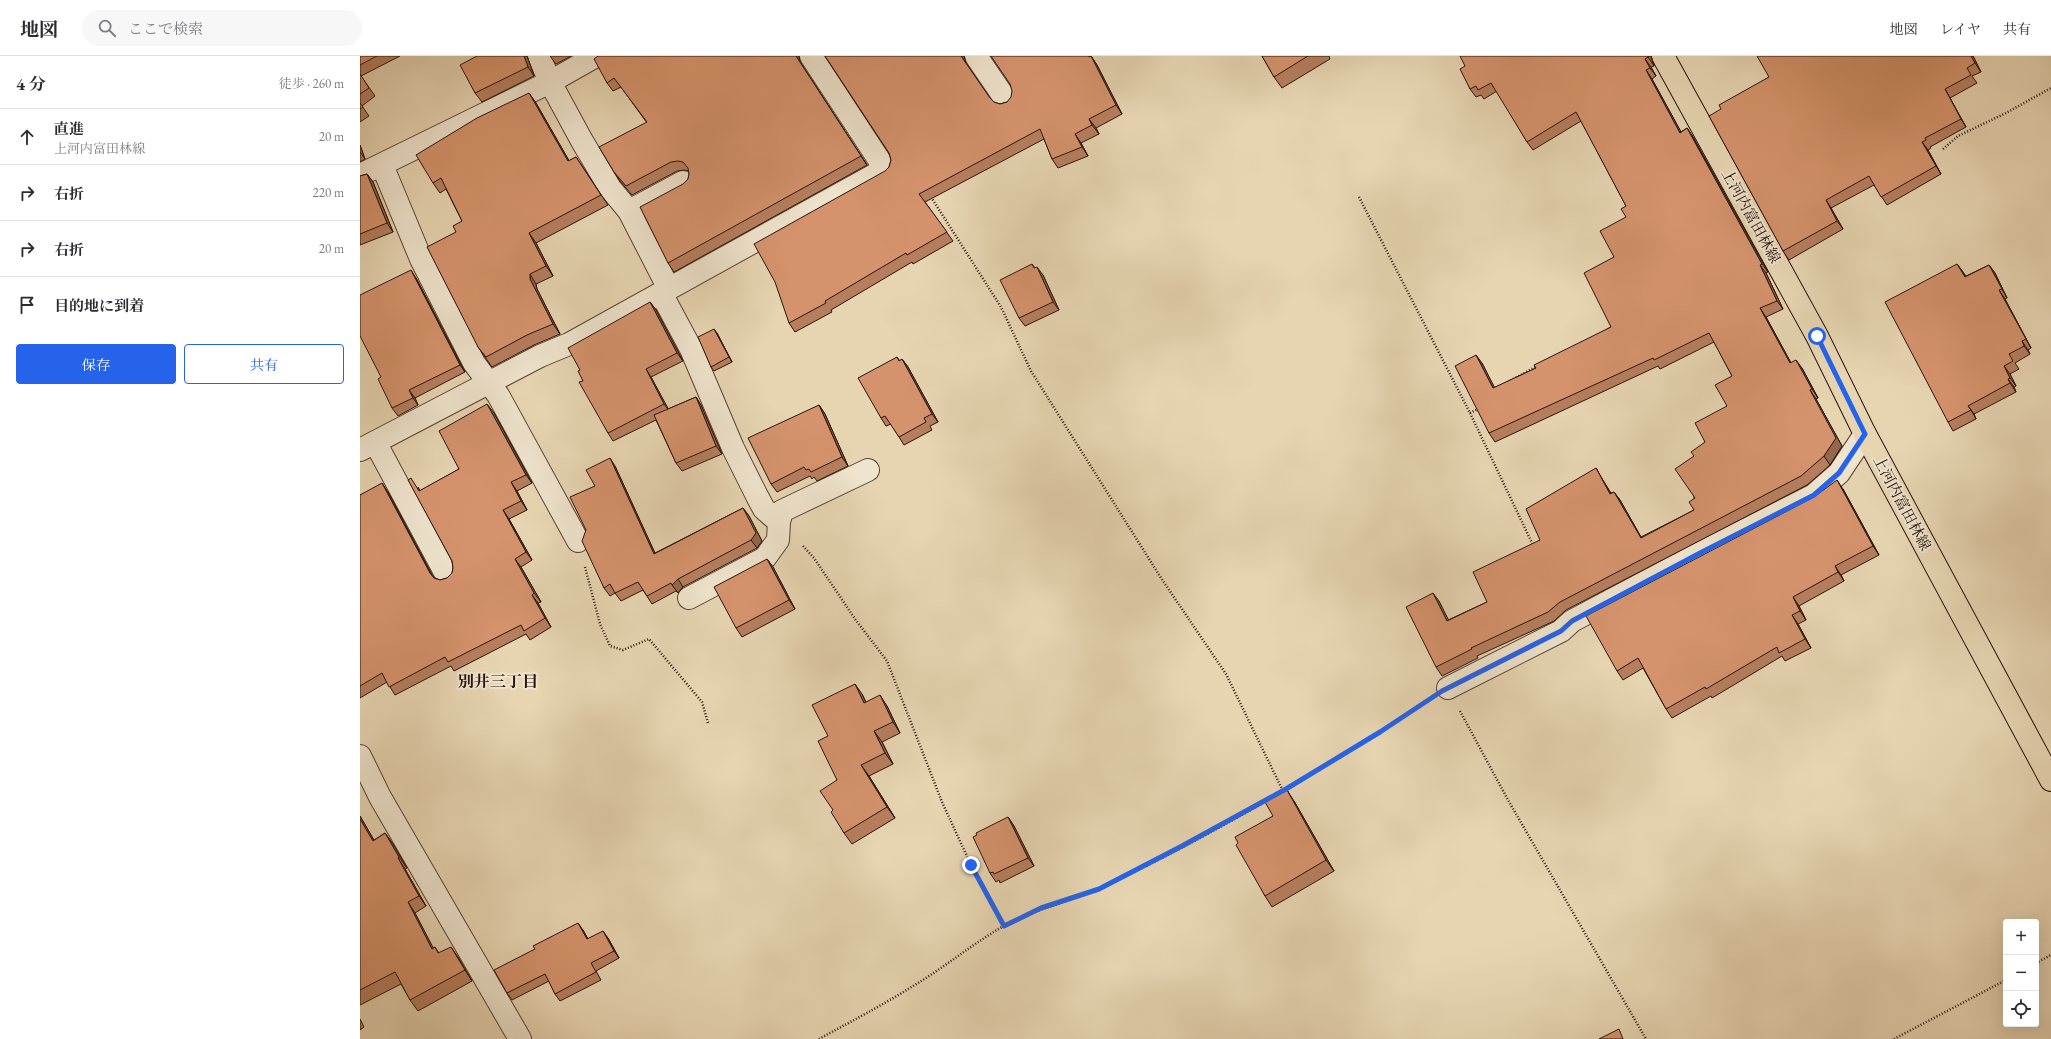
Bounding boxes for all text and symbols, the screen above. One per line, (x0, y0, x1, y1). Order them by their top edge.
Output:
search box (82, 10, 362, 46)
text: 地図 (20, 17, 58, 42)
icon: search (96, 17, 118, 39)
text: ここで検索 (128, 19, 203, 38)
text: 地図 (1890, 20, 1918, 38)
text: レイヤ (1940, 20, 1981, 38)
text: 共有 (2003, 20, 2031, 38)
text: 4 分 (16, 73, 46, 95)
text: 徒歩 · 260 m (279, 75, 344, 92)
text: 直進 (54, 119, 84, 138)
icon: ahead (16, 126, 38, 148)
text: 20 m (319, 128, 344, 145)
text: 上河内富田林線 (54, 140, 145, 157)
street label: 上河内富田林線 (1718, 165, 1785, 266)
icon: right (16, 182, 38, 204)
text: 右折 (54, 184, 84, 203)
text: 220 m (313, 184, 344, 201)
icon: right (16, 238, 38, 260)
text: 右折 (54, 240, 84, 259)
text: 20 m (319, 240, 344, 257)
icon: arrive (16, 294, 38, 316)
text: 目的地に到着 (54, 296, 144, 315)
route start (1808, 327, 1826, 345)
button: 保存 (16, 344, 176, 384)
button: 共有 (184, 344, 344, 384)
street label: 上河内富田林線 (1869, 452, 1935, 554)
district label: 別井三丁目 (458, 671, 538, 692)
route end (962, 856, 980, 874)
map controls (2003, 919, 2039, 1027)
button: + (2003, 919, 2039, 955)
button: − (2003, 955, 2039, 991)
button: locate (2003, 991, 2039, 1027)

